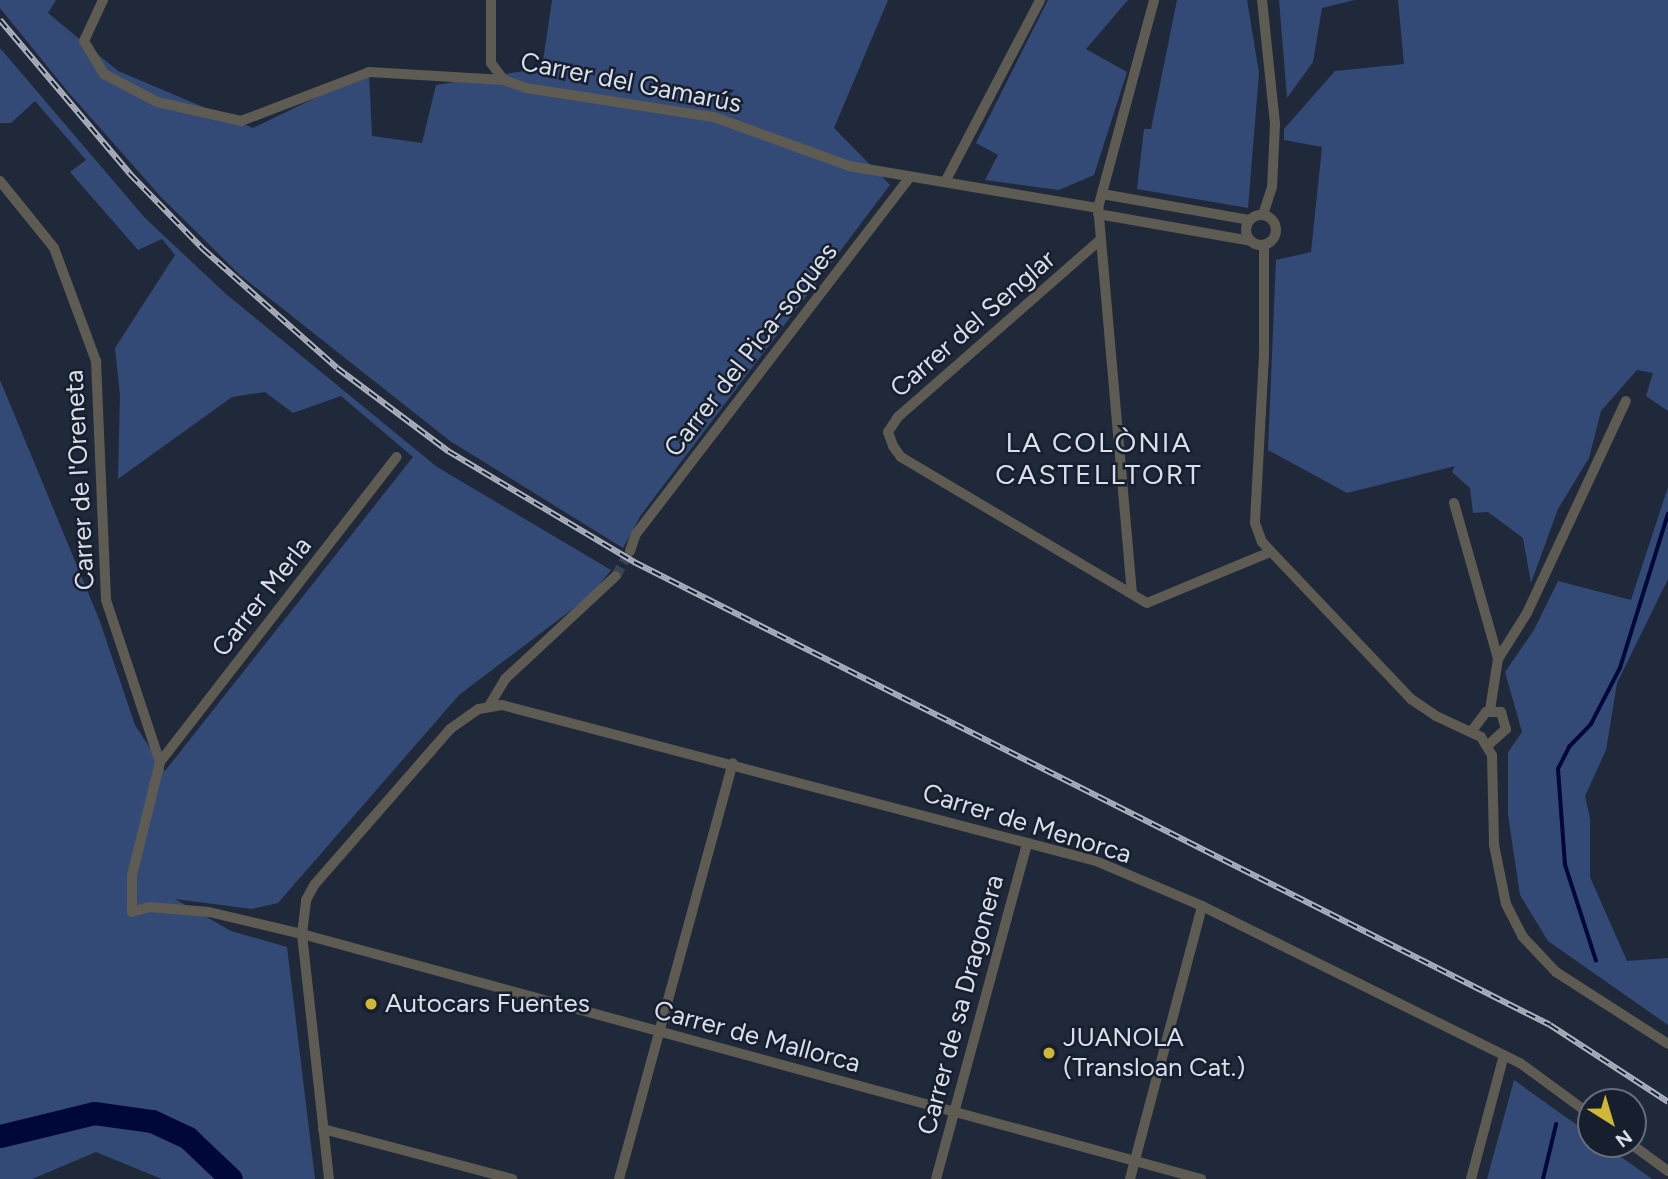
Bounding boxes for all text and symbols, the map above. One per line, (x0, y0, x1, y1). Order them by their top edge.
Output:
street label: Carrer del Gamarús (518, 46, 744, 120)
street label: Carrer del Pica-soques (658, 237, 844, 463)
street label: Carrer del Senglar (884, 244, 1062, 404)
street label: Carrer de l'Oreneta (59, 369, 101, 591)
district label: LA COLÒNIA CASTELLTORT (997, 425, 1201, 491)
street label: Carrer Merla (206, 531, 318, 663)
street label: Carrer de Menorca (919, 777, 1135, 871)
street label: Carrer de sa Dragonera (911, 872, 1011, 1138)
place label: Autocars Fuentes (385, 988, 590, 1020)
street label: Carrer de Mallorca (650, 994, 864, 1080)
marker: Autocars Fuentes (363, 996, 379, 1012)
place label: JUANOLA (Transloan Cat.) (1063, 1022, 1245, 1084)
marker: JUANOLA (Transloan Cat.) (1041, 1045, 1057, 1061)
north arrow (1577, 1088, 1647, 1158)
text: N (1611, 1125, 1637, 1152)

